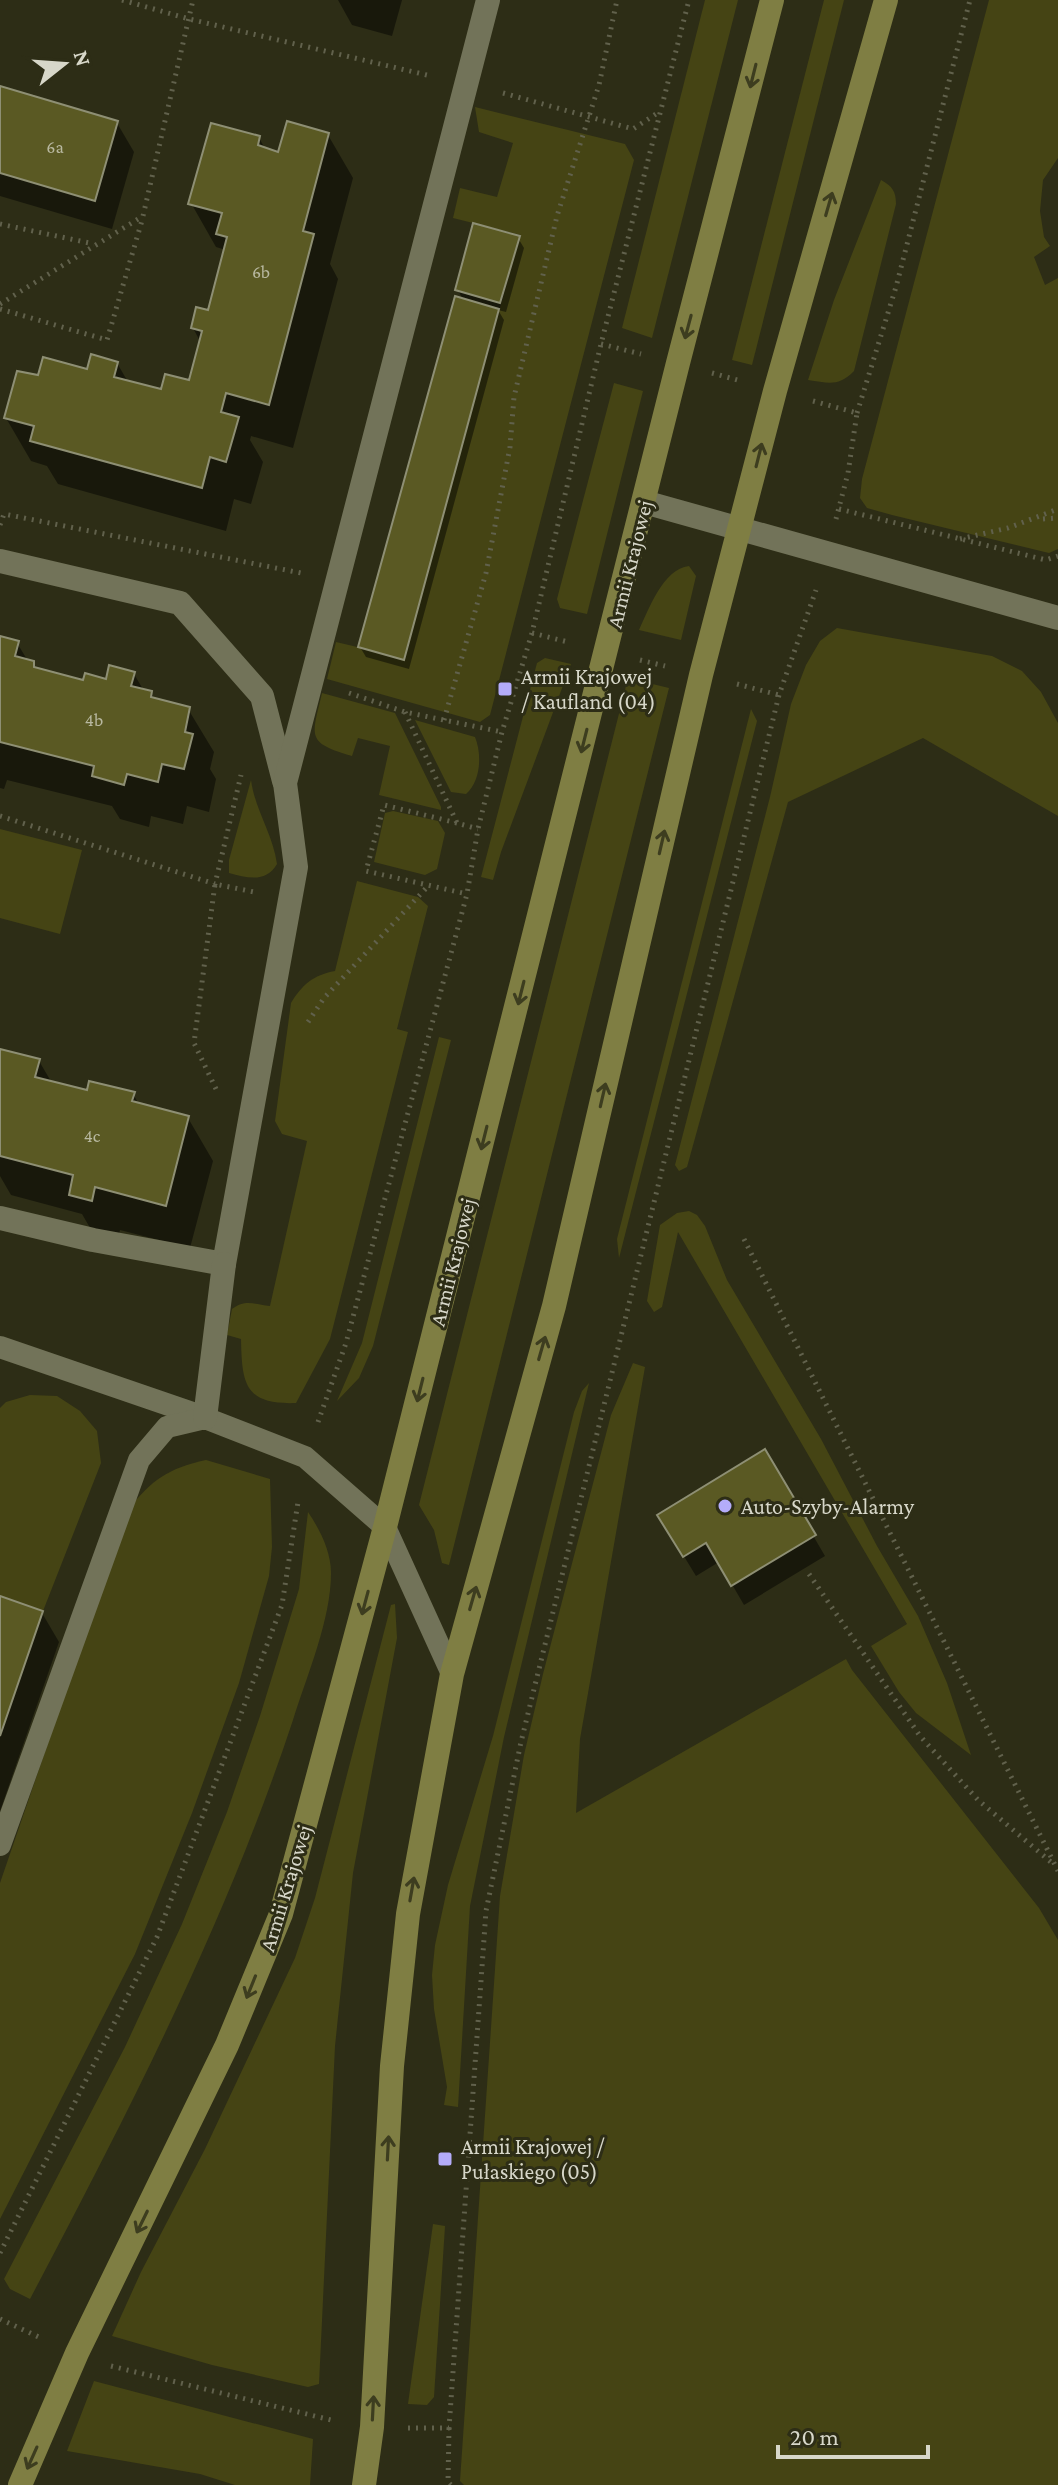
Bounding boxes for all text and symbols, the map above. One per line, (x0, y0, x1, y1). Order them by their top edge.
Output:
north arrow (24, 24, 104, 104)
text: N (69, 47, 97, 69)
one-way arrow (744, 62, 759, 88)
house number: 6a (46, 137, 64, 157)
one-way arrow (822, 192, 837, 218)
house number: 6b (252, 262, 270, 282)
one-way arrow (679, 314, 694, 340)
one-way arrow (753, 442, 768, 468)
street label: Armii Krajowej (601, 497, 657, 631)
place label: Armii Krajowej / Kaufland (04) (521, 664, 656, 715)
marker: Armii Krajowej / Kaufland (04) (496, 680, 514, 698)
house number: 4b (85, 710, 103, 730)
one-way arrow (576, 728, 591, 754)
one-way arrow (656, 830, 671, 855)
one-way arrow (512, 980, 527, 1006)
one-way arrow (596, 1083, 611, 1108)
one-way arrow (475, 1125, 490, 1151)
house number: 4c (84, 1126, 101, 1146)
street label: Armii Krajowej (424, 1195, 480, 1329)
one-way arrow (535, 1335, 550, 1361)
one-way arrow (412, 1377, 427, 1403)
place label: Auto-Szyby-Alarmy (741, 1494, 915, 1519)
marker: Auto-Szyby-Alarmy (716, 1497, 734, 1515)
one-way arrow (466, 1586, 481, 1612)
one-way arrow (357, 1589, 372, 1615)
street label: Armii Krajowej (254, 1822, 317, 1955)
one-way arrow (406, 1877, 421, 1903)
one-way arrow (243, 1974, 257, 1999)
place label: Armii Krajowej / Pułaskiego (05) (461, 2134, 605, 2185)
one-way arrow (380, 2135, 395, 2162)
marker: Armii Krajowej / Pułaskiego (05) (436, 2150, 454, 2168)
one-way arrow (134, 2210, 149, 2234)
one-way arrow (366, 2395, 381, 2422)
scale bar (778, 2409, 928, 2459)
text: 20 m (790, 2423, 839, 2450)
one-way arrow (24, 2445, 39, 2470)

